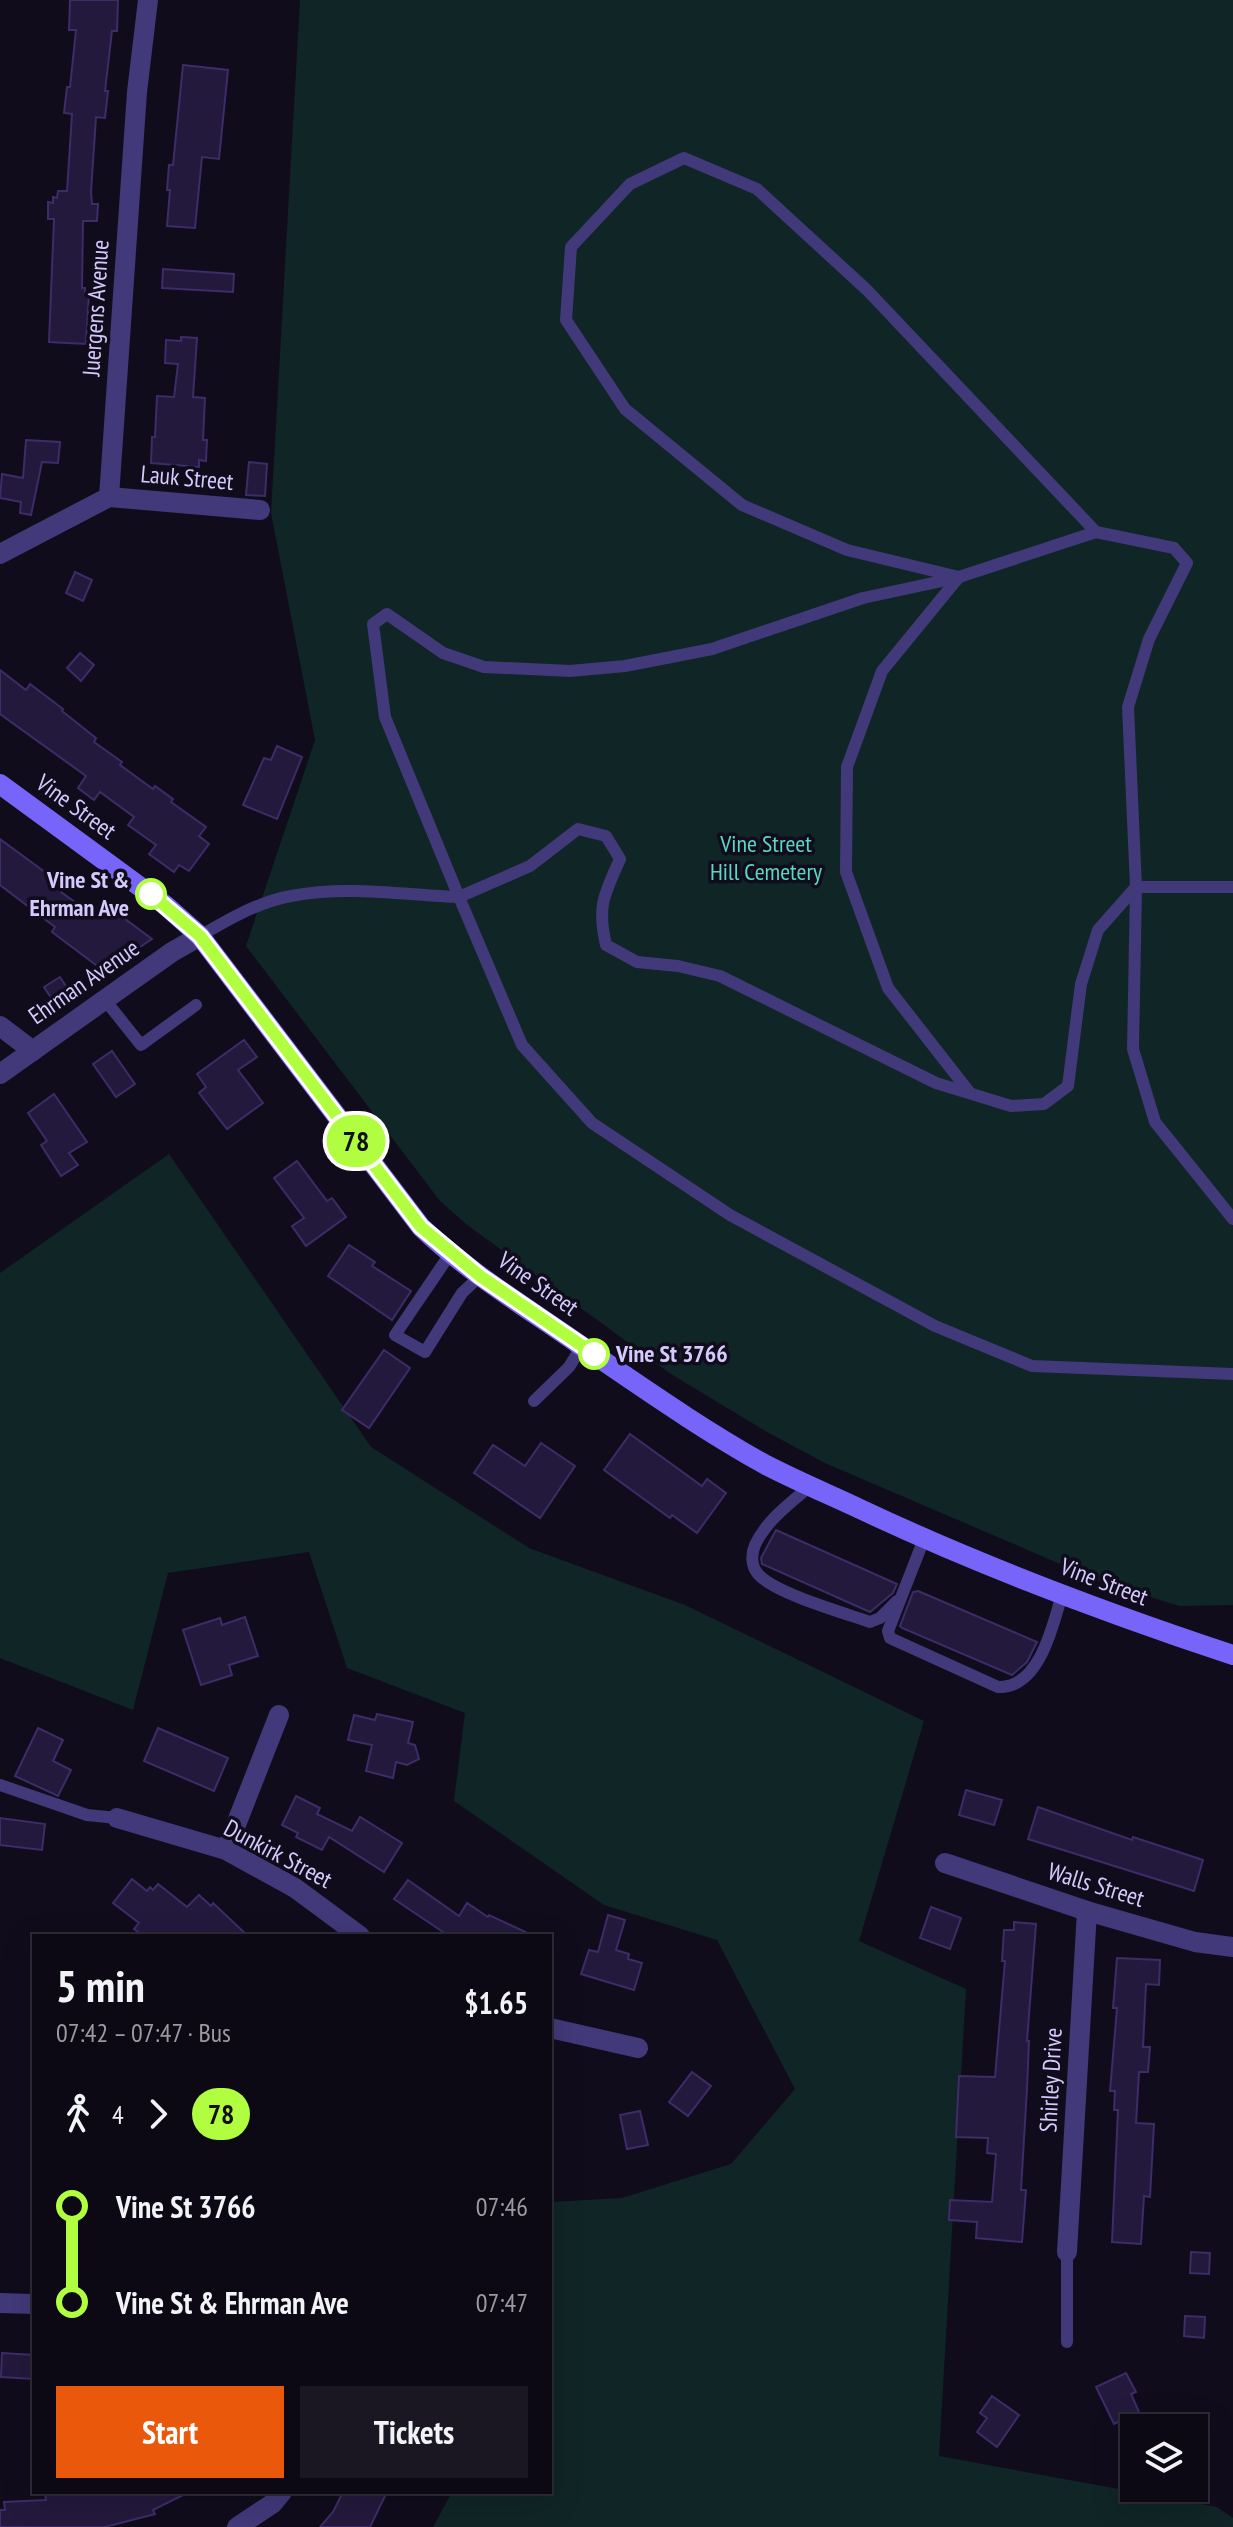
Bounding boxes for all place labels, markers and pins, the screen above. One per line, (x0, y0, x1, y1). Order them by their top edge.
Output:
place label: Vine St & Ehrman Ave (30, 864, 129, 923)
marker: Vine St & Ehrman Ave (136, 879, 166, 909)
place label: Vine St 3766 (615, 1338, 728, 1369)
marker: Vine St 3766 (579, 1339, 609, 1369)

